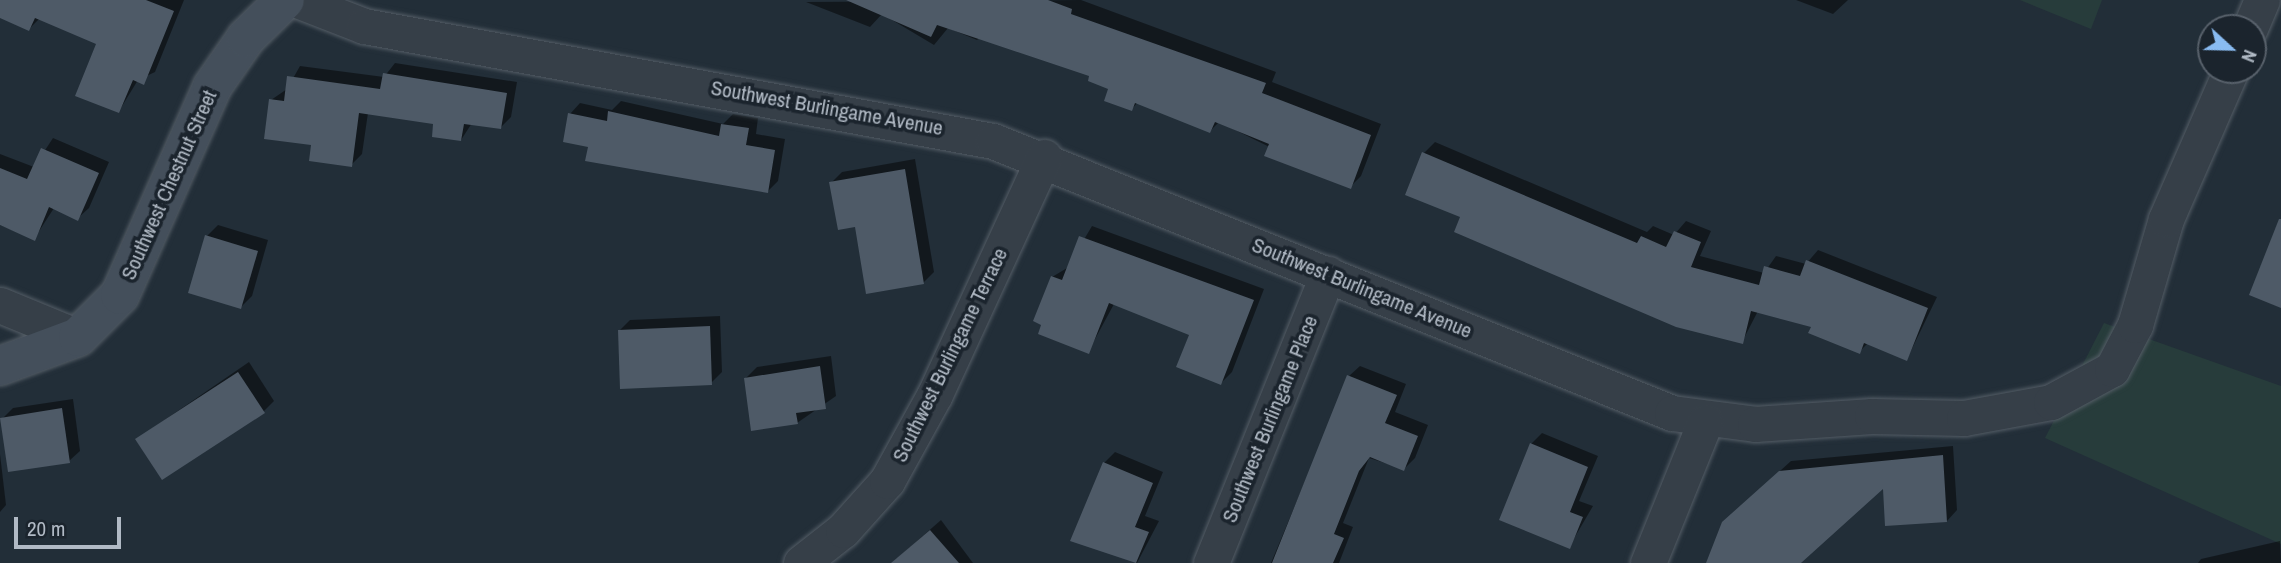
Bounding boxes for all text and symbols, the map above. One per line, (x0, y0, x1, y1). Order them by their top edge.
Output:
north arrow (2197, 14, 2267, 84)
text: N (2235, 46, 2264, 66)
street label: Southwest Burlingame Avenue (709, 75, 945, 141)
street label: Southwest Chestnut Street (116, 86, 222, 284)
street label: Southwest Burlingame Avenue (1248, 232, 1476, 344)
street label: Southwest Burlingame Terrace (887, 244, 1013, 466)
street label: Southwest Burlingame Place (1217, 312, 1323, 526)
scale bar (18, 504, 124, 548)
text: 20 m (27, 514, 65, 543)

